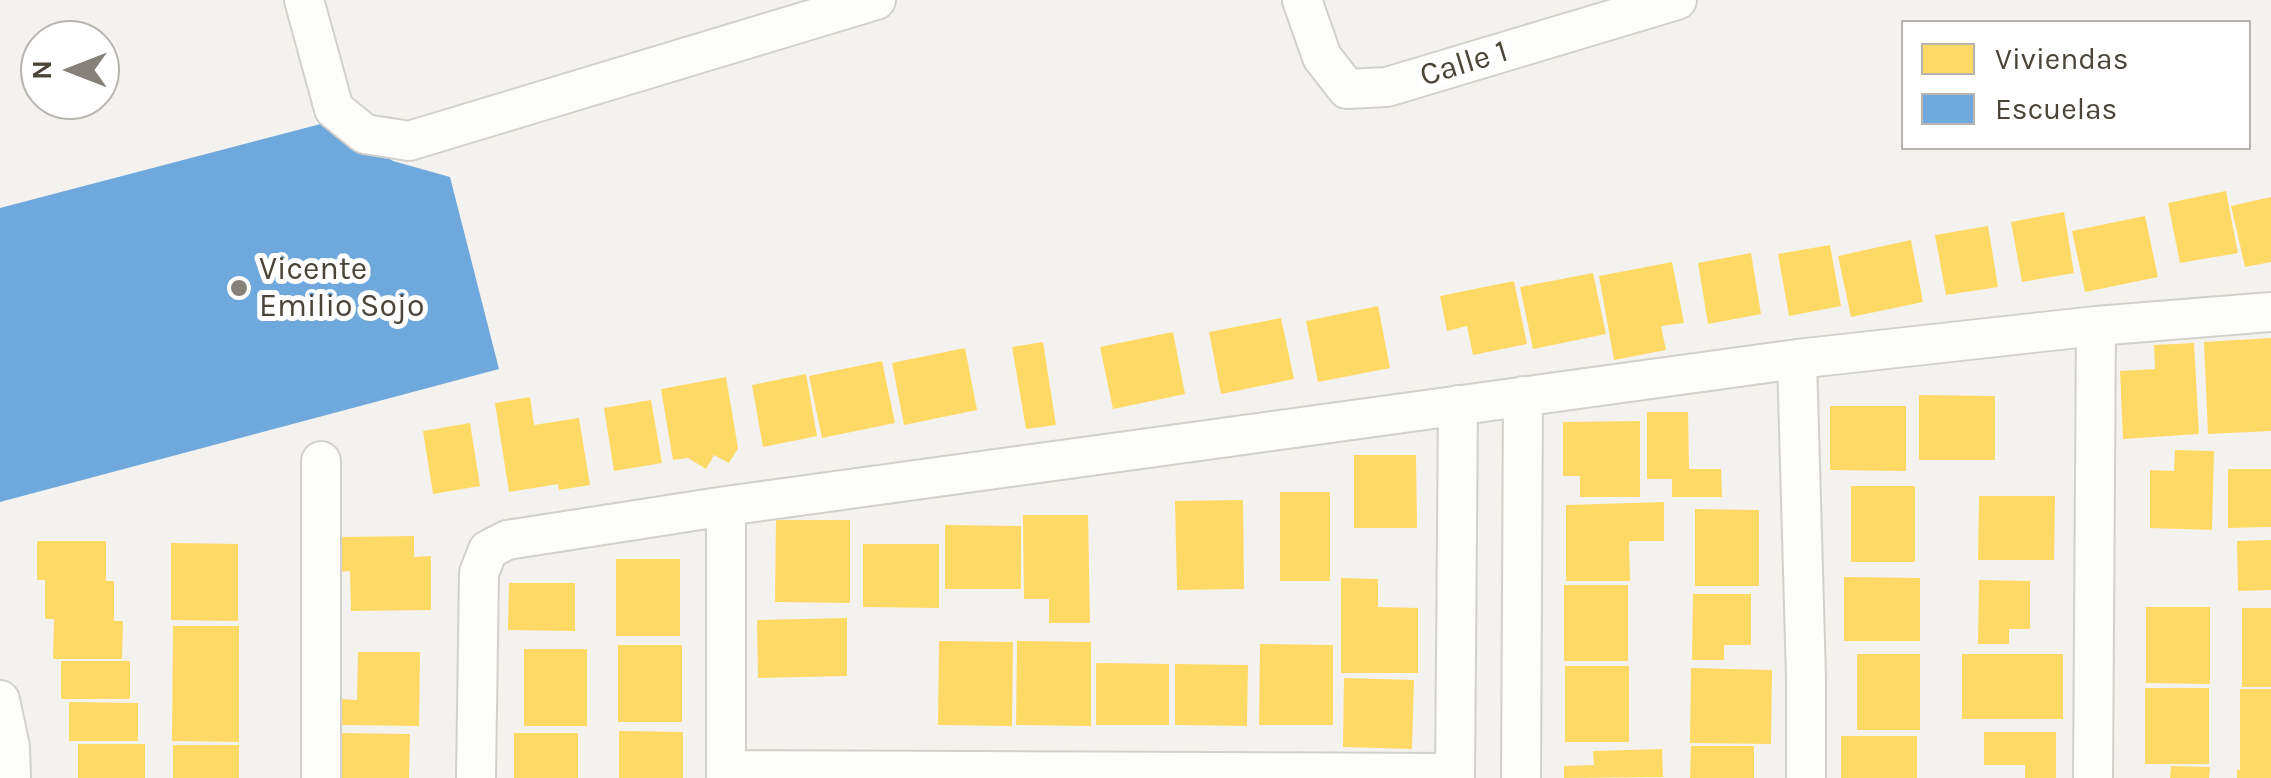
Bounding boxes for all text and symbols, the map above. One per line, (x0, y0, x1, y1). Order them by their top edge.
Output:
north arrow (20, 20, 120, 120)
legend (1901, 20, 2251, 150)
street label: Calle 1 (1415, 33, 1513, 95)
text: Viviendas (1995, 41, 2128, 77)
text: N (25, 60, 58, 80)
text: Escuelas (1995, 91, 2117, 127)
place label: Vicente Emilio Sojo (259, 251, 424, 326)
marker: Vicente Emilio Sojo (228, 277, 250, 299)

